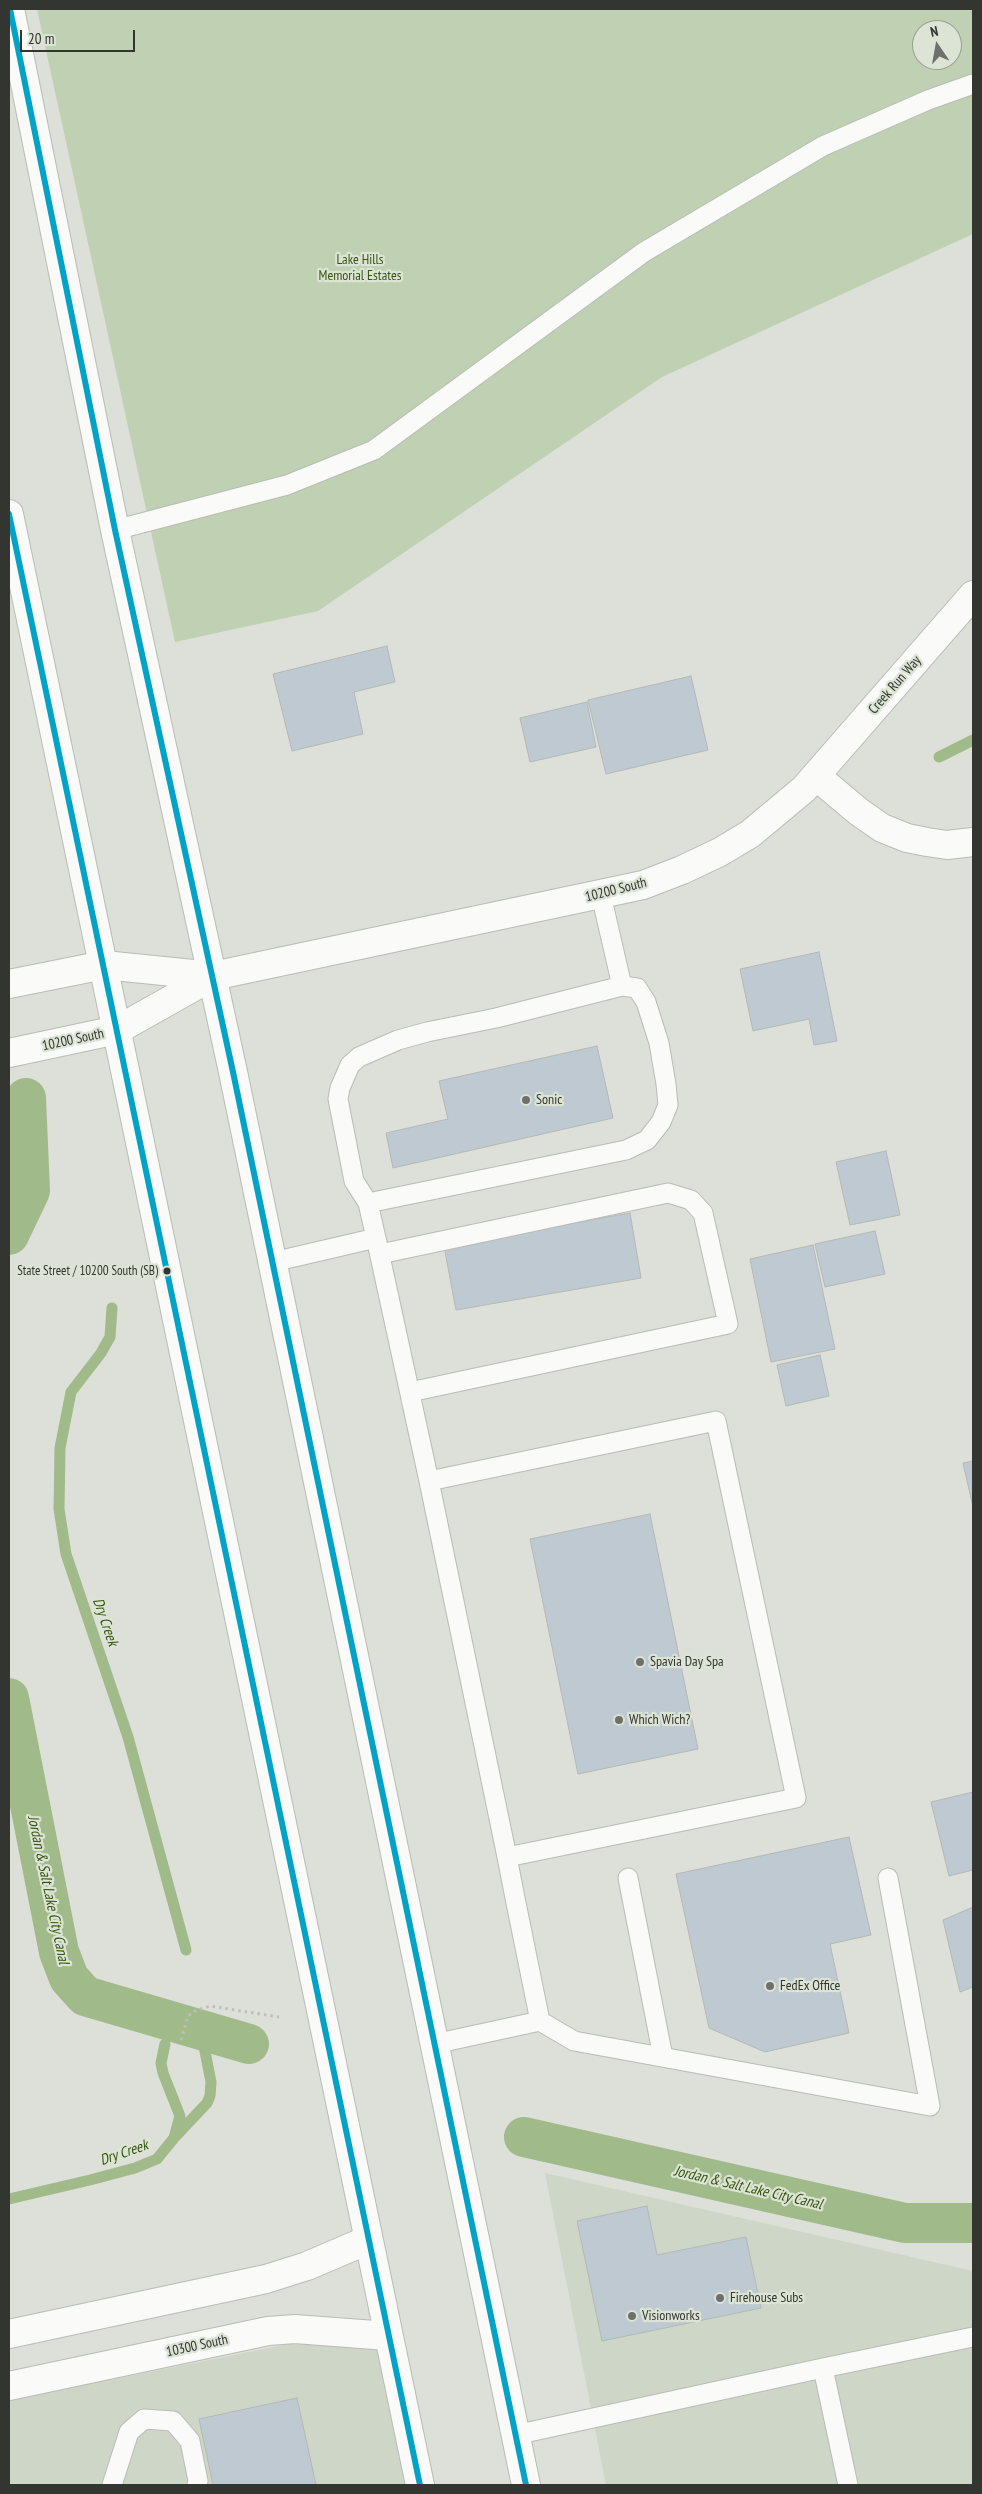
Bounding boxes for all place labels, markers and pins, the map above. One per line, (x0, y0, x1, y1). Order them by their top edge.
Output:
place label: Sonic (536, 1092, 562, 1108)
marker: Sonic (520, 1094, 532, 1106)
place label: State Street / 10200 South (SB) (17, 1263, 158, 1279)
marker: State Street / 10200 South (SB) (162, 1266, 172, 1276)
place label: Spavia Day Spa (650, 1654, 724, 1670)
marker: Spavia Day Spa (634, 1656, 646, 1668)
place label: Which Wich? (629, 1712, 690, 1728)
marker: Which Wich? (613, 1714, 625, 1726)
place label: FedEx Office (780, 1978, 840, 1994)
marker: FedEx Office (764, 1980, 776, 1992)
place label: Firehouse Subs (730, 2290, 803, 2306)
marker: Firehouse Subs (714, 2292, 726, 2304)
place label: Visionworks (642, 2308, 700, 2324)
marker: Visionworks (626, 2310, 638, 2322)

